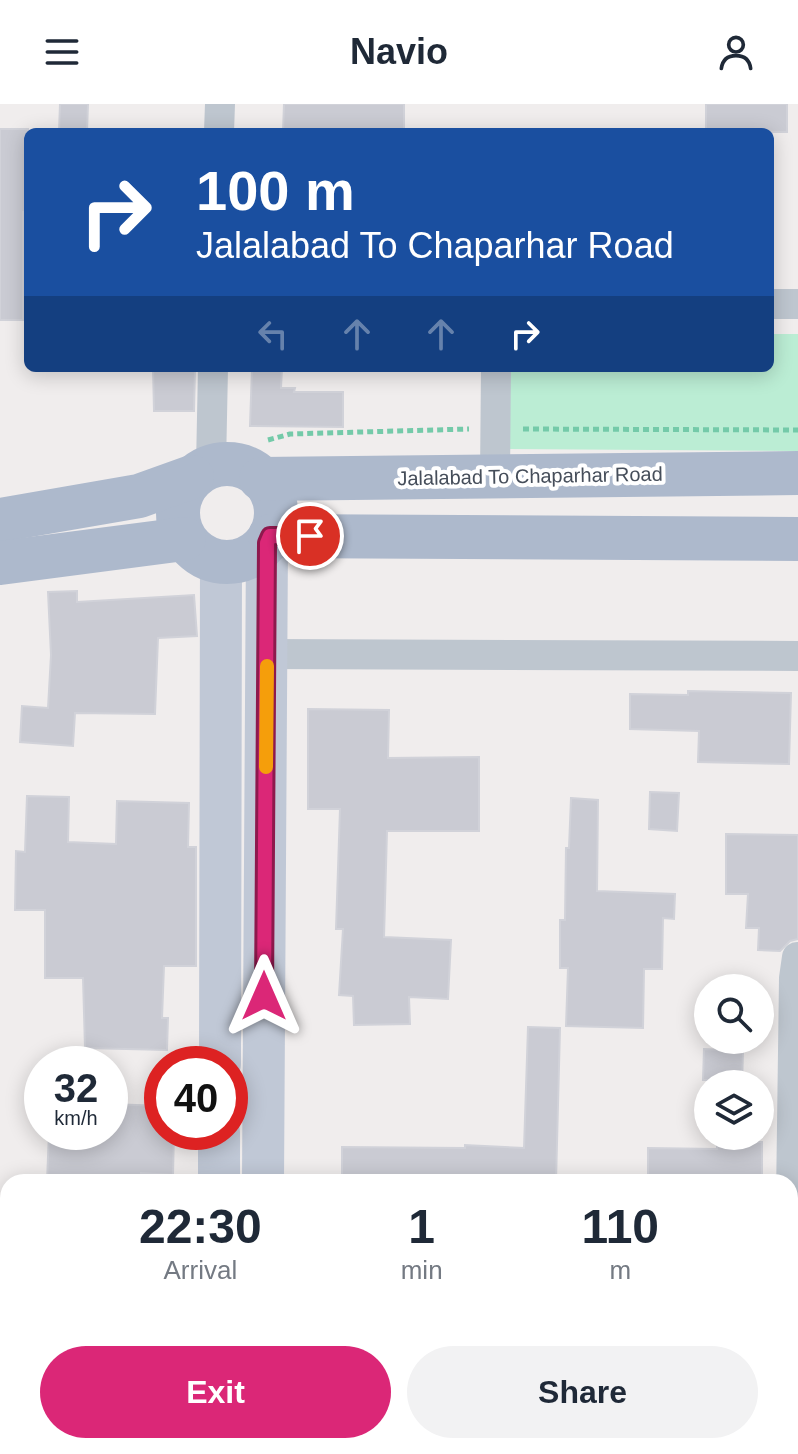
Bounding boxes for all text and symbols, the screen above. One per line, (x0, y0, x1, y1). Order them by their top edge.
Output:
icon: menu (40, 30, 84, 74)
icon: person (714, 30, 758, 74)
text: Navio (350, 31, 448, 72)
text: 100 m (196, 159, 355, 222)
icon: right (64, 160, 168, 264)
text: Jalalabad To Chaparhar Road (196, 225, 674, 266)
icon: left (251, 312, 295, 356)
icon: ahead (335, 312, 379, 356)
icon: ahead (419, 312, 463, 356)
icon: right (503, 312, 547, 356)
street label: Jalalabad To Chaparhar Road (397, 463, 663, 489)
pin (276, 502, 344, 570)
icon: arrive (288, 514, 332, 558)
position arrow (222, 954, 306, 1038)
map controls (694, 974, 774, 1150)
button: search (694, 974, 774, 1054)
speed limit sign: 40 (144, 1046, 248, 1150)
text: 32 (54, 1066, 98, 1110)
button: layers (694, 1070, 774, 1150)
text: km/h (54, 1107, 98, 1129)
text: 22:30 (139, 1200, 262, 1253)
text: 1 (408, 1200, 435, 1253)
text: 110 (582, 1200, 659, 1253)
text: Arrival (164, 1255, 237, 1285)
text: min (401, 1255, 443, 1285)
text: m (609, 1255, 631, 1285)
button: Exit (40, 1346, 391, 1438)
button: Share (407, 1346, 758, 1438)

